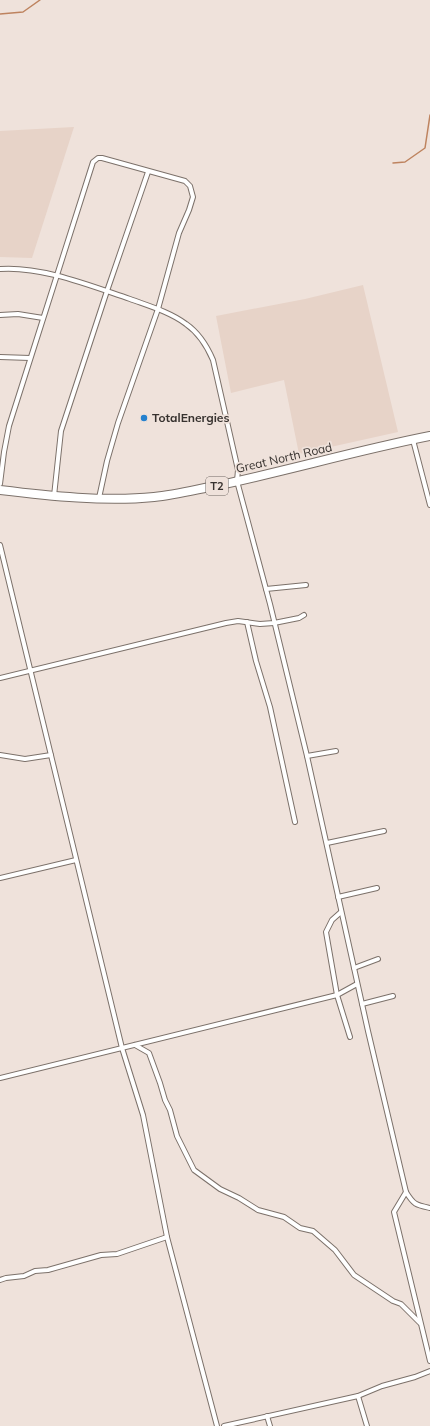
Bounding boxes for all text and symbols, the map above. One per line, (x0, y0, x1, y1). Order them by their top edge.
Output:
place label: TotalEnergies (152, 410, 229, 425)
marker: TotalEnergies (139, 413, 149, 423)
street label: Great North Road (234, 439, 334, 476)
road number: T2 (206, 477, 228, 495)

